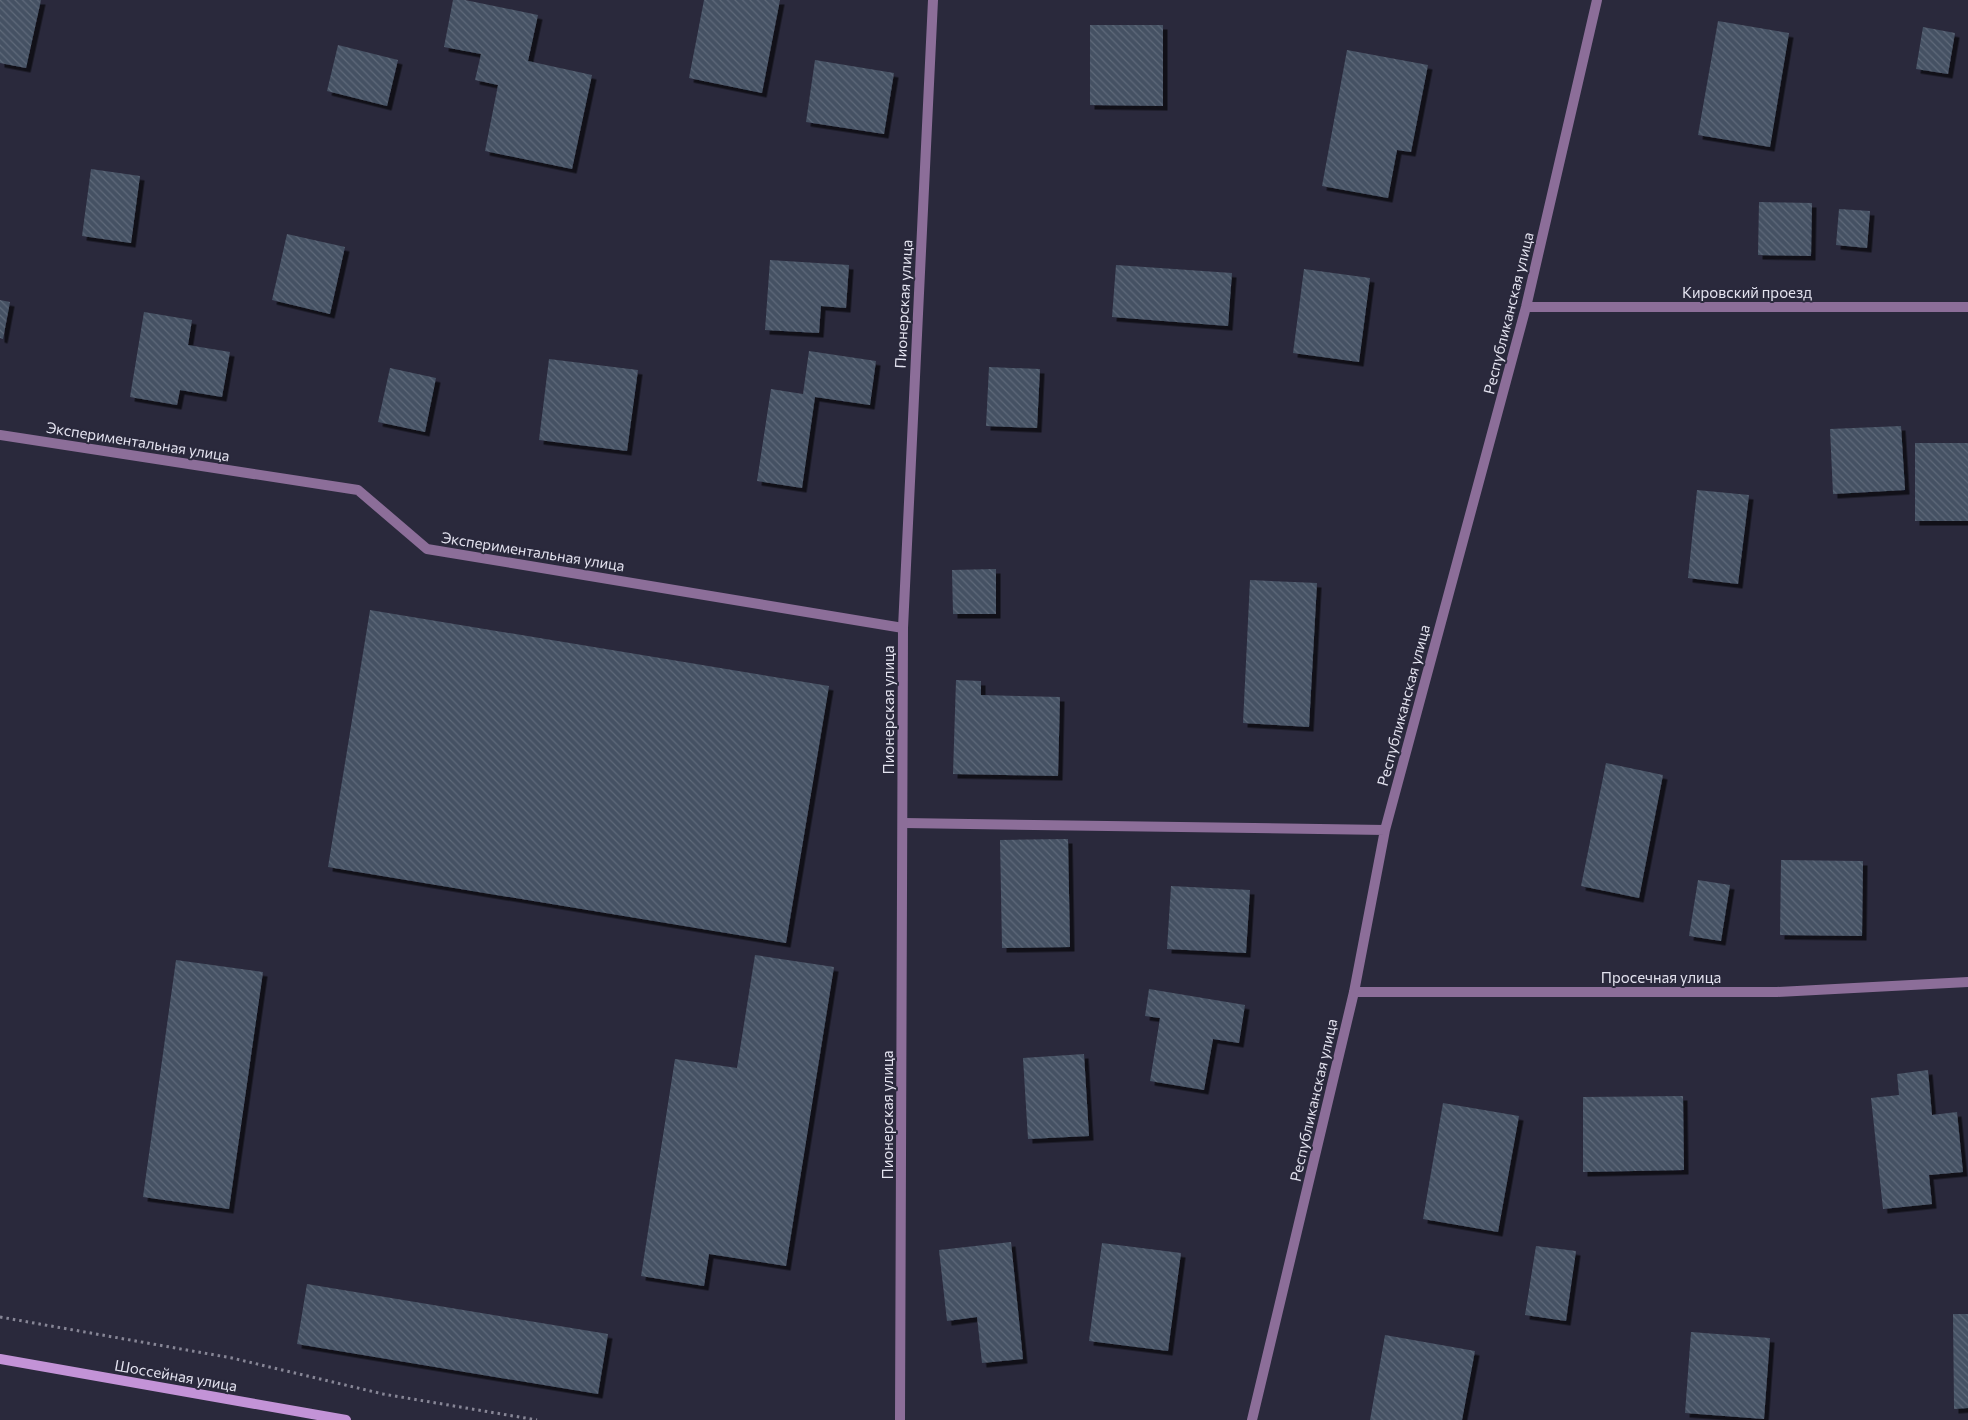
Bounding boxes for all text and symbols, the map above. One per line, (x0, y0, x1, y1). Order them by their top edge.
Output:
street label: Республиканская улица (1479, 230, 1537, 396)
street label: Пионерская улица (891, 239, 915, 369)
street label: Кировский проезд (1682, 283, 1812, 301)
street label: Экспериментальная улица (45, 418, 231, 464)
street label: Экспериментальная улица (440, 528, 626, 574)
street label: Республиканская улица (1373, 622, 1433, 788)
street label: Пионерская улица (879, 646, 897, 775)
street label: Просечная улица (1601, 968, 1721, 986)
street label: Республиканская улица (1286, 1017, 1340, 1183)
street label: Пионерская улица (878, 1051, 896, 1180)
street label: Шоссейная улица (113, 1355, 239, 1395)

